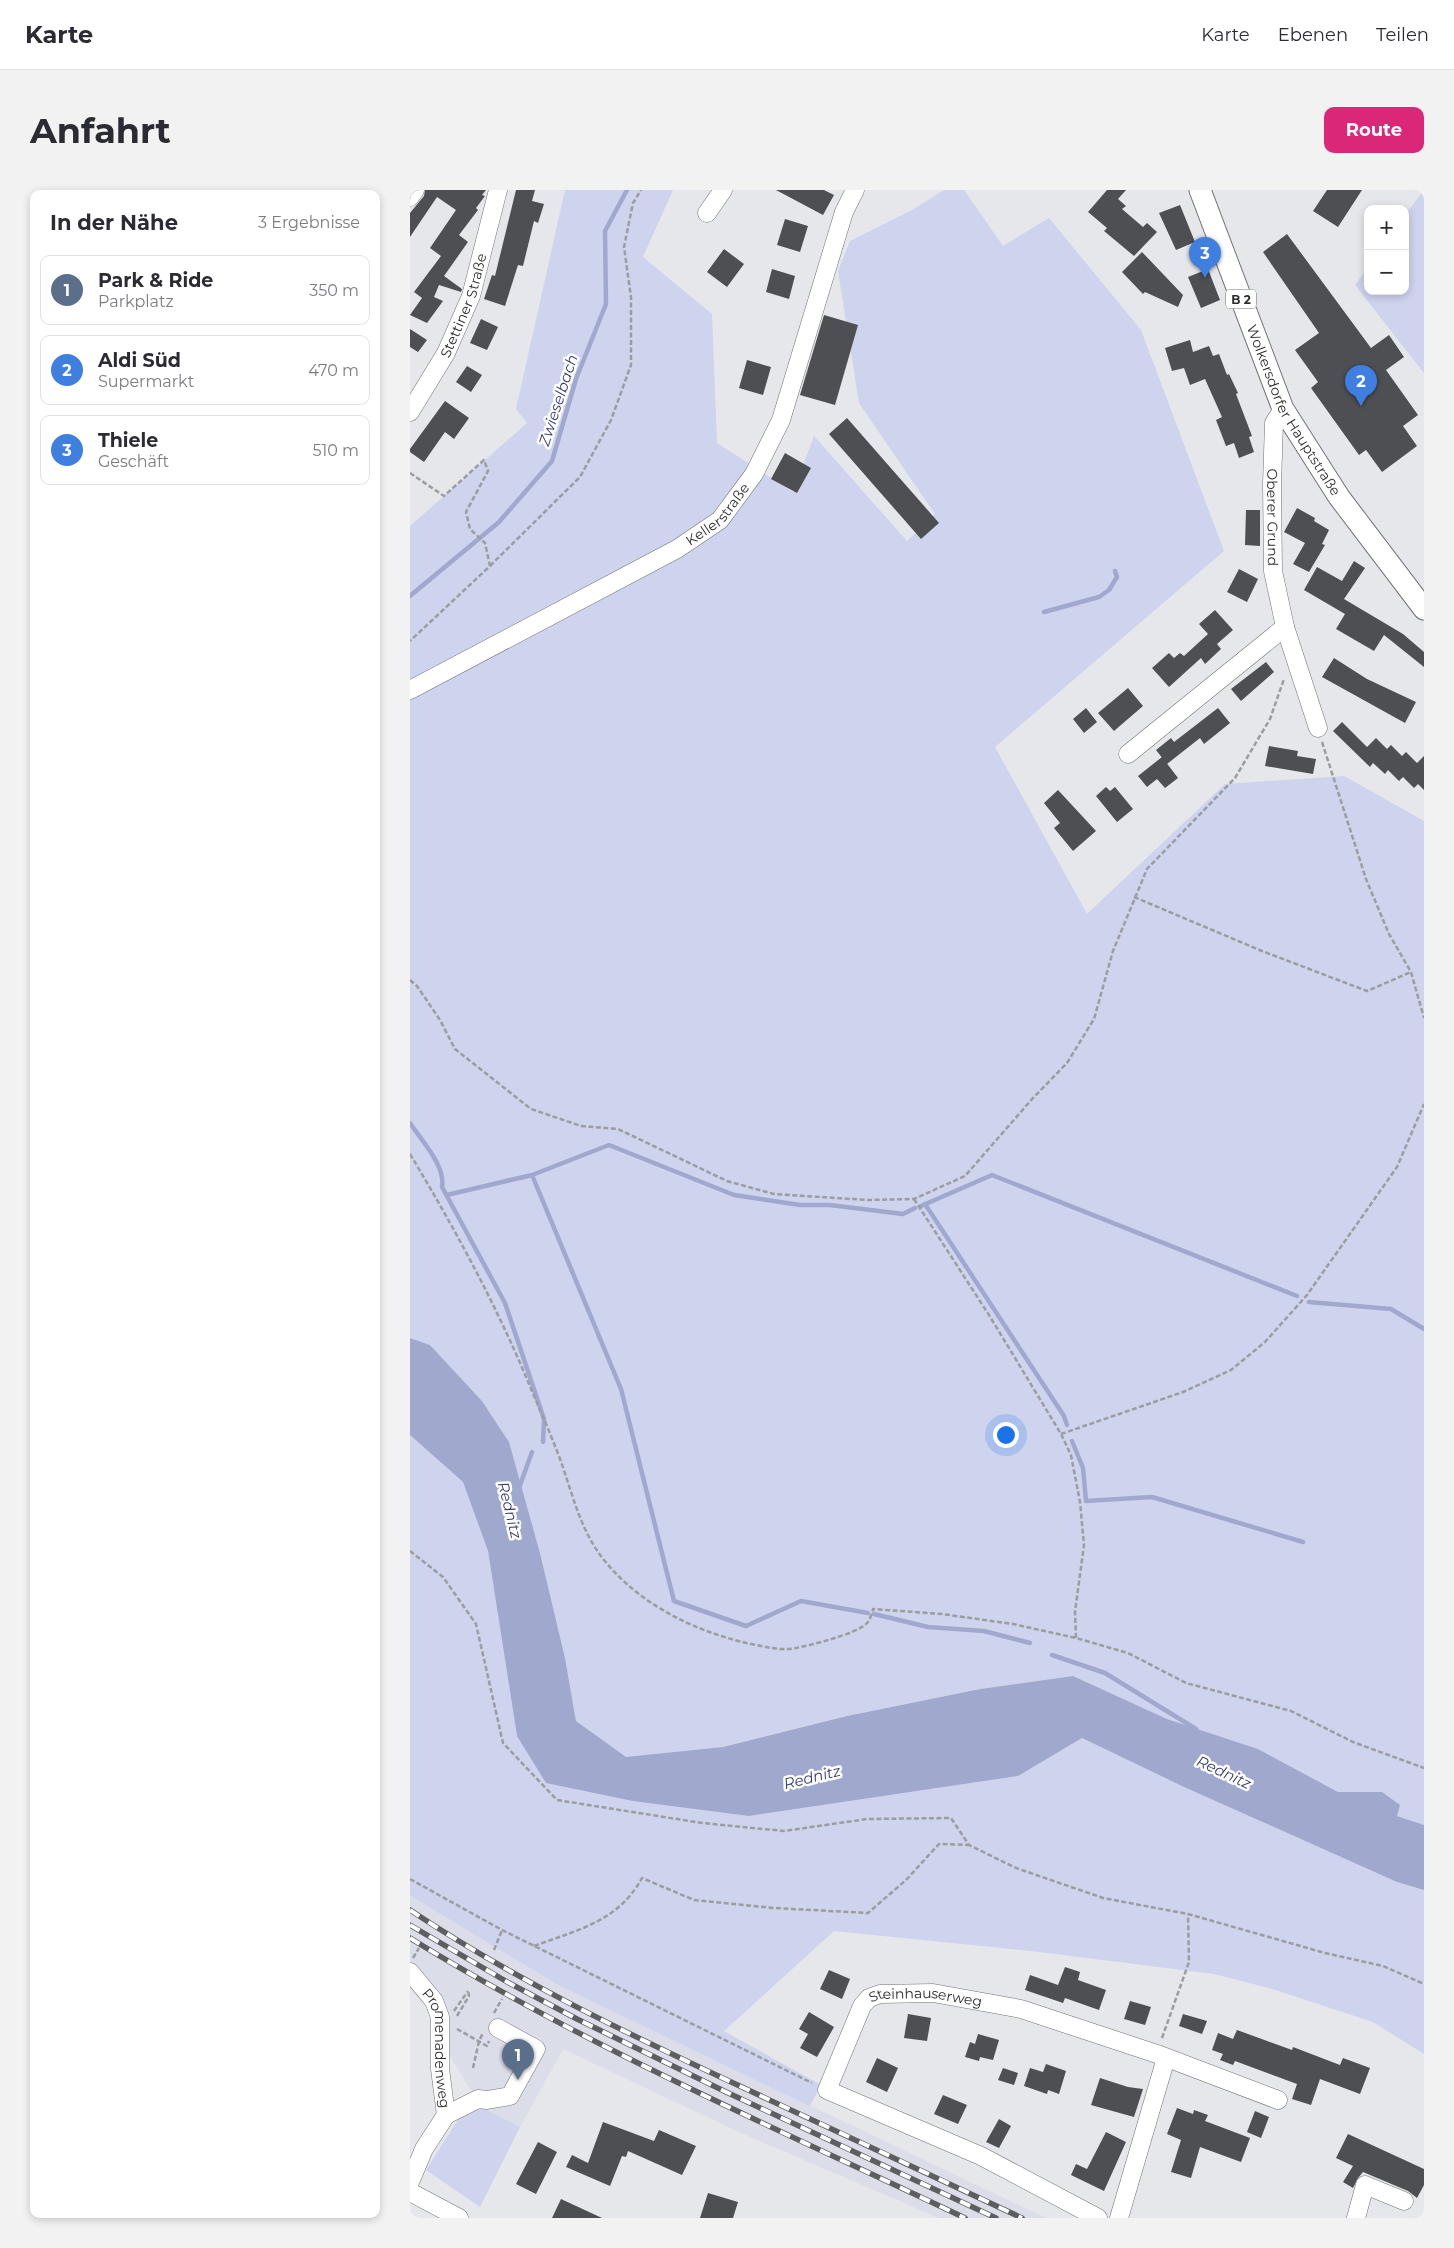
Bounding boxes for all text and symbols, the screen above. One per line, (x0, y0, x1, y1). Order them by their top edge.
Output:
text: Karte (25, 20, 93, 49)
text: Karte (1201, 24, 1250, 46)
text: Ebenen (1278, 24, 1348, 46)
text: Teilen (1376, 24, 1429, 46)
button: Route (1324, 107, 1424, 153)
text: Anfahrt (30, 109, 171, 152)
map controls (1364, 205, 1409, 295)
button: + (1364, 205, 1409, 250)
text: In der Nähe (50, 210, 178, 235)
text: 3 Ergebnisse (258, 213, 360, 232)
pin: 3 (1189, 237, 1221, 278)
button: − (1364, 250, 1409, 295)
street label: Stettiner Straße (436, 251, 491, 360)
text: Park & Ride (98, 269, 213, 292)
text: 1 (64, 281, 70, 300)
text: 350 m (309, 281, 359, 300)
road number: B 2 (1226, 290, 1256, 308)
text: Parkplatz (98, 292, 174, 311)
street label: Wolkersdorfer Hauptstraße (1243, 322, 1345, 499)
text: Aldi Süd (98, 349, 181, 372)
water label: Zwieselbach (534, 352, 582, 449)
text: 2 (62, 361, 72, 380)
text: 470 m (308, 361, 359, 380)
pin: 2 (1345, 365, 1377, 406)
text: Supermarkt (98, 372, 194, 391)
text: Thiele (98, 429, 158, 452)
text: 3 (62, 441, 72, 460)
text: 510 m (312, 441, 359, 460)
text: Geschäft (98, 452, 169, 471)
street label: Oberer Grund (1263, 468, 1282, 566)
street label: Kellerstraße (682, 479, 753, 550)
your location (993, 1422, 1019, 1448)
water label: Rednitz (494, 1480, 526, 1541)
water label: Rednitz (1194, 1751, 1255, 1793)
water label: Rednitz (782, 1761, 843, 1793)
street label: Steinhauserweg (866, 1984, 984, 2011)
street label: Promenadenweg (418, 1985, 454, 2109)
pin: 1 (502, 2039, 534, 2080)

